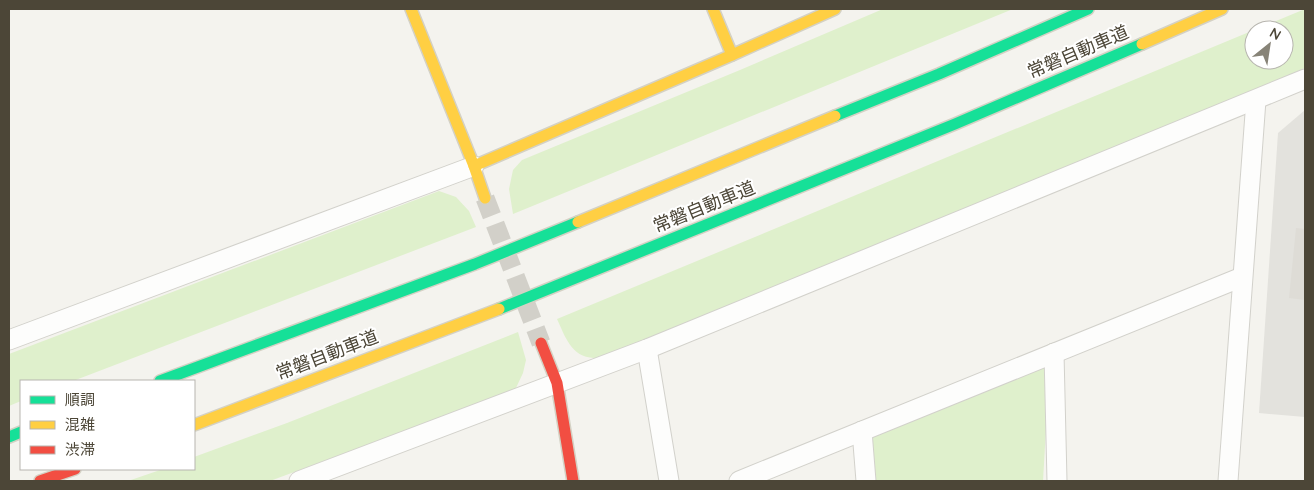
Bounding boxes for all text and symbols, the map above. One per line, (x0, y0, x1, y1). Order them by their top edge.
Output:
street label: 常磐自動車道 (1024, 20, 1132, 83)
north arrow (1244, 20, 1294, 70)
text: N (1267, 23, 1284, 44)
street label: 常磐自動車道 (649, 176, 758, 237)
street label: 常磐自動車道 (272, 324, 381, 385)
legend (20, 380, 195, 470)
text: 順調 (65, 390, 95, 409)
text: 混雑 (65, 415, 95, 434)
text: 渋滞 (65, 440, 95, 459)

